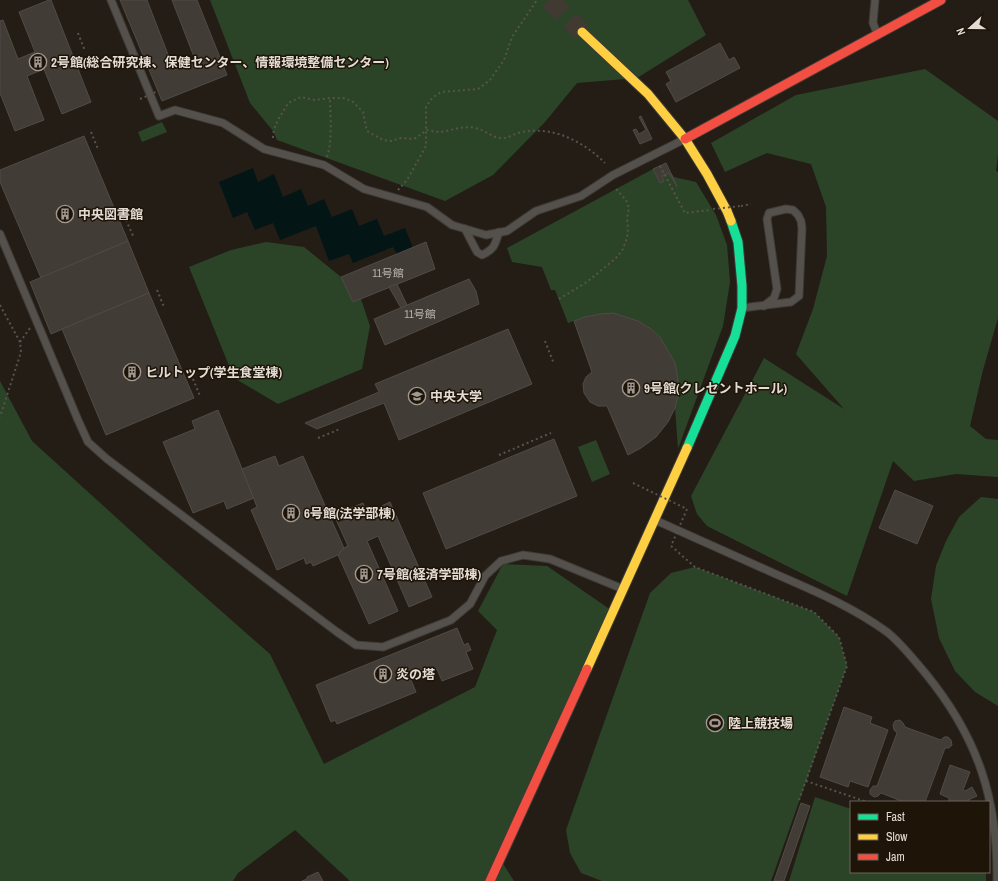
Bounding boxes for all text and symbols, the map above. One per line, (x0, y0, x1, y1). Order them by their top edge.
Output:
north arrow (950, 8, 990, 48)
text: N (953, 26, 968, 37)
building icon: 2号館(総合研究棟、保健センター、情報環境整備センター) (28, 52, 48, 72)
place label: 2号館(総合研究棟、保健センター、情報環境整備センター) (51, 54, 389, 71)
building icon: 中央図書館 (55, 204, 75, 224)
place label: 中央図書館 (78, 206, 143, 223)
house number: 11号館 (372, 266, 404, 280)
house number: 11号館 (404, 307, 436, 321)
building icon: ヒルトップ(学生食堂棟) (122, 362, 142, 382)
place label: ヒルトップ(学生食堂棟) (145, 364, 283, 381)
building icon: 9号館(クレセントホール) (621, 378, 641, 398)
place label: 9号館(クレセントホール) (644, 380, 787, 397)
school or university icon: 中央大学 (407, 386, 427, 406)
place label: 中央大学 (430, 388, 482, 405)
building icon: 6号館(法学部棟) (281, 503, 301, 523)
place label: 6号館(法学部棟) (304, 505, 395, 522)
building icon: 7号館(経済学部棟) (354, 564, 374, 584)
place label: 7号館(経済学部棟) (377, 566, 481, 583)
building icon: 炎の塔 (373, 664, 393, 684)
place label: 炎の塔 (396, 666, 435, 683)
sports icon: 陸上競技場 (705, 713, 725, 733)
place label: 陸上競技場 (728, 715, 793, 732)
legend (850, 801, 990, 873)
text: Fast (886, 809, 905, 825)
text: Slow (886, 829, 908, 845)
text: Jam (886, 849, 905, 865)

